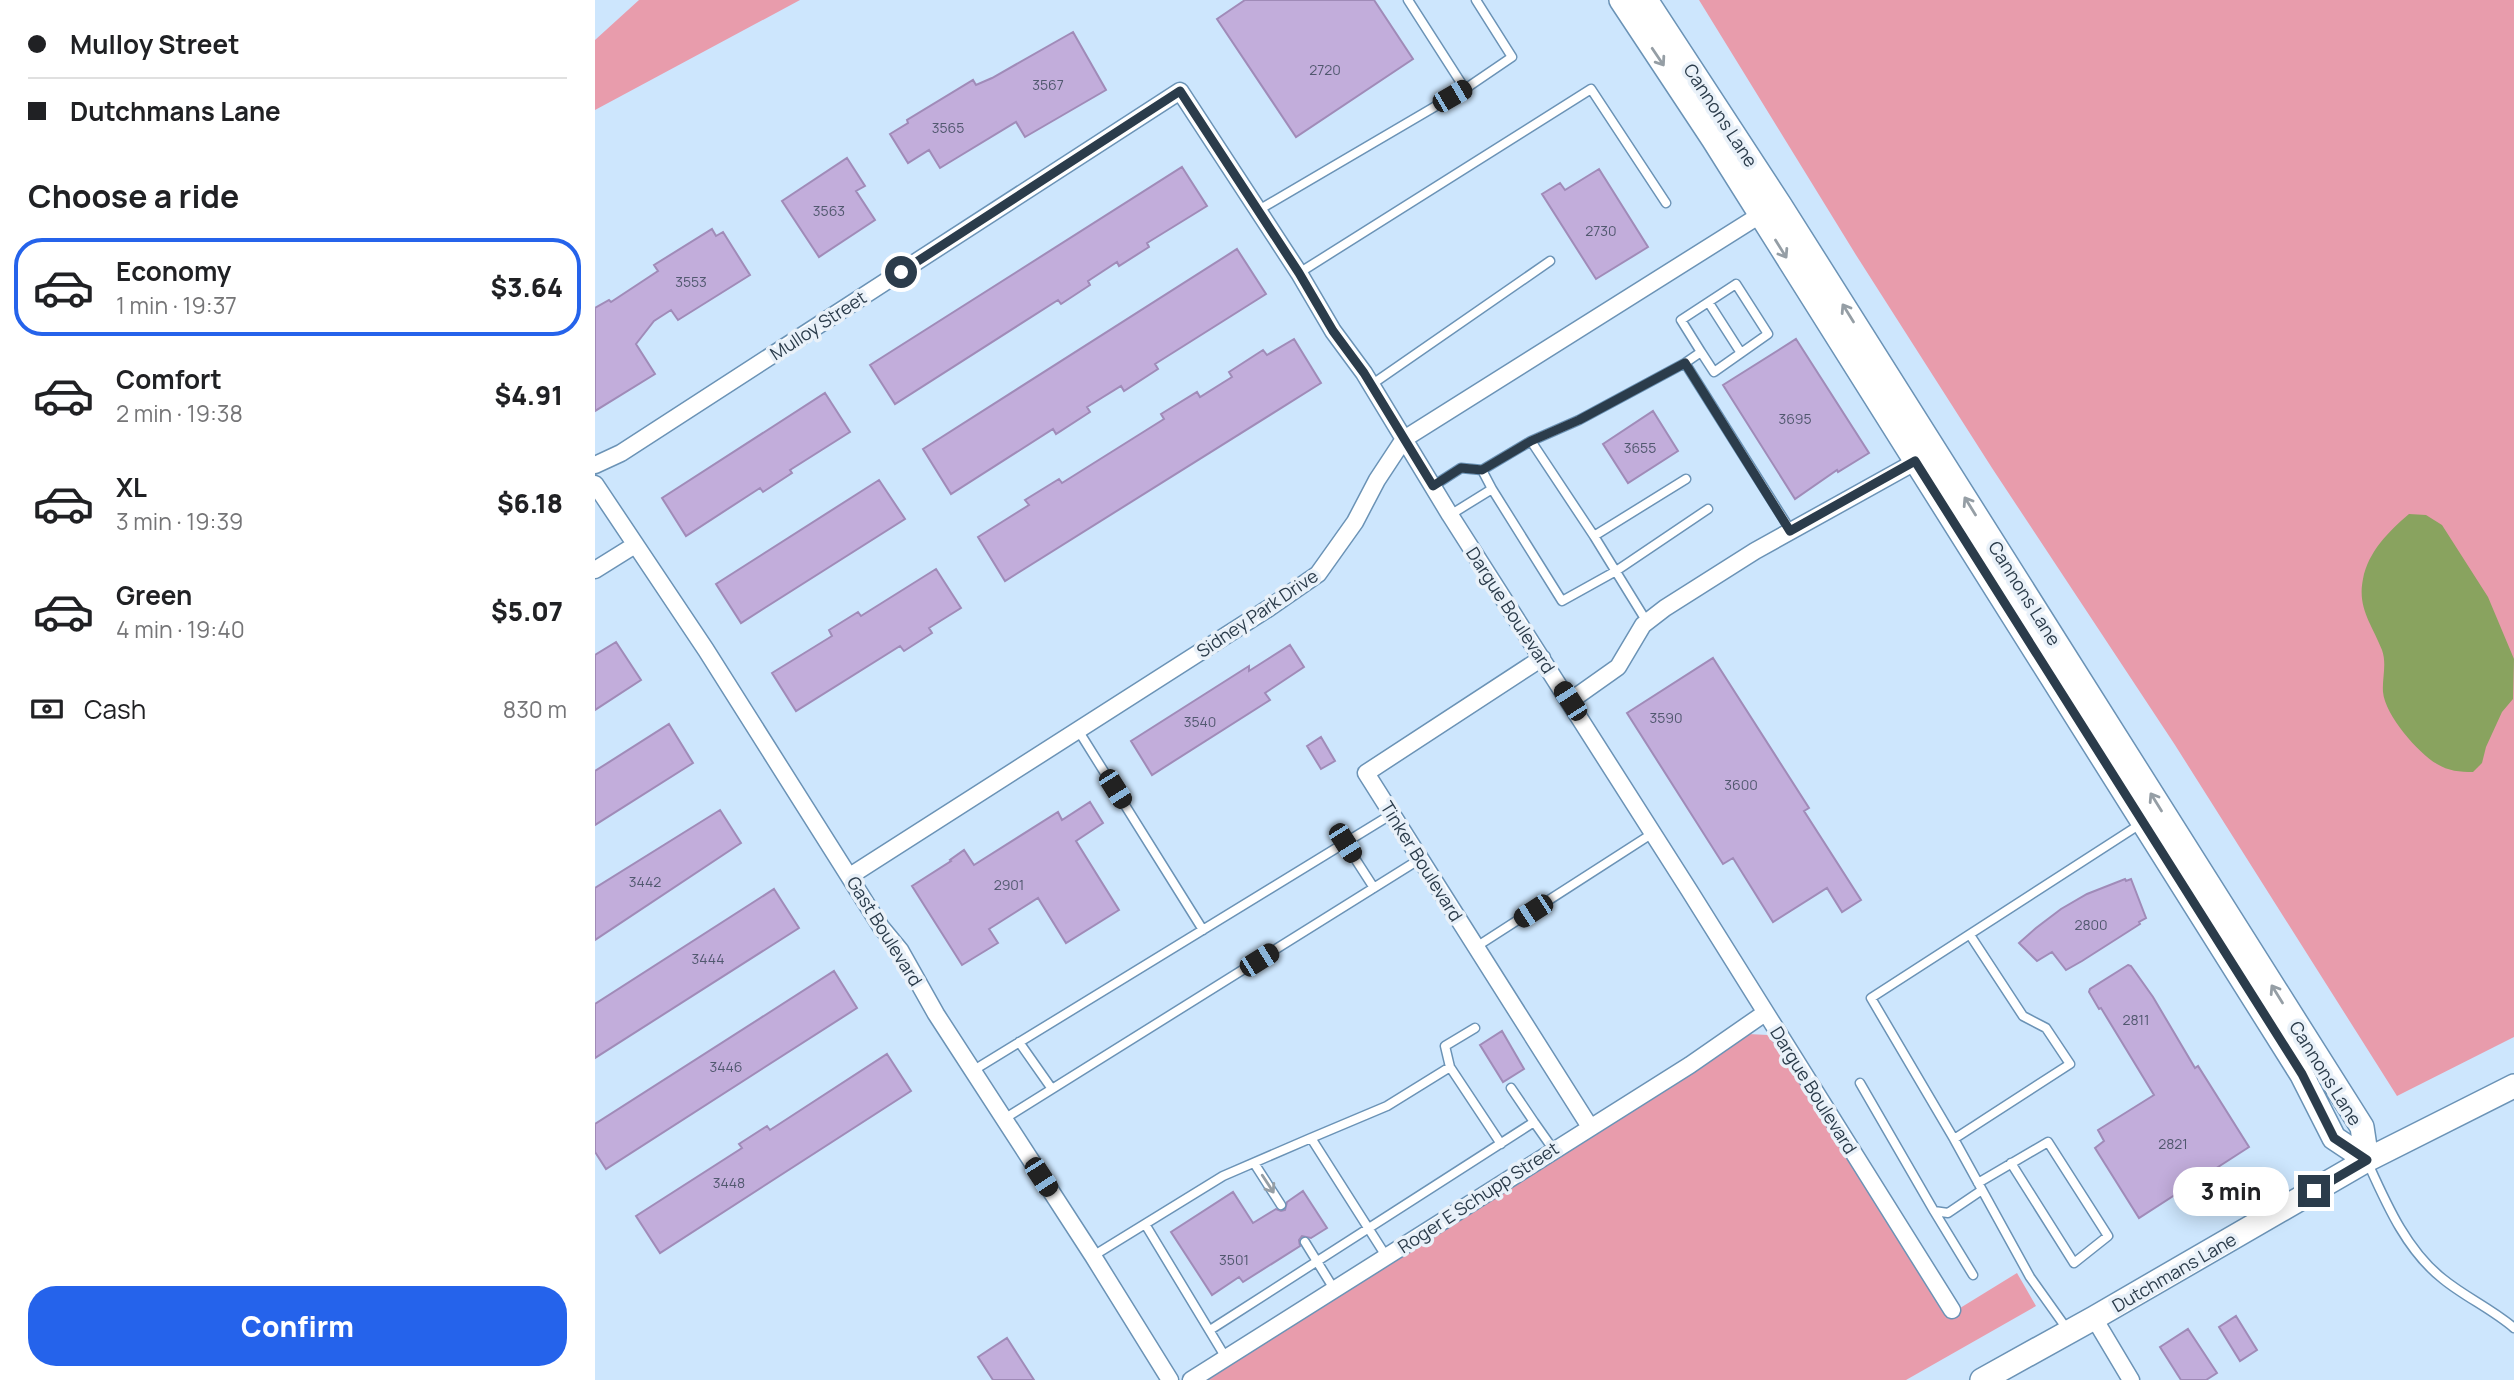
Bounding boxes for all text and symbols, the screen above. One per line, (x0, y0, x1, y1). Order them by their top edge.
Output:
text: Mulloy Street (70, 26, 239, 62)
one-way arrow (1651, 47, 1666, 66)
street label: Cannons Lane (1679, 59, 1763, 171)
house number: 2720 (1309, 60, 1341, 79)
house number: 3567 (1032, 75, 1064, 94)
car (1429, 76, 1476, 116)
text: Dutchmans Lane (70, 93, 281, 129)
house number: 3565 (932, 118, 964, 137)
text: Choose a ride (28, 174, 239, 218)
house number: 3563 (813, 201, 845, 220)
house number: 2730 (1585, 221, 1617, 240)
one-way arrow (1774, 238, 1788, 258)
text: Economy (116, 253, 231, 289)
icon: car (32, 256, 95, 319)
route start (885, 256, 917, 288)
text: $3.64 (490, 269, 563, 305)
house number: 3553 (675, 272, 707, 291)
street label: Mulloy Street (765, 285, 871, 365)
text: 1 min · 19:37 (116, 289, 237, 321)
one-way arrow (1841, 304, 1856, 323)
text: Comfort (116, 361, 222, 397)
icon: car (32, 364, 95, 427)
text: $4.91 (495, 377, 563, 413)
text: 2 min · 19:38 (116, 397, 243, 429)
house number: 3695 (1778, 409, 1812, 428)
house number: 3655 (1624, 438, 1656, 457)
text: XL (116, 469, 147, 505)
icon: car (32, 472, 95, 535)
text: $6.18 (497, 485, 563, 521)
one-way arrow (1962, 496, 1976, 516)
text: 3 min · 19:39 (116, 505, 243, 537)
street label: Cannons Lane (1983, 536, 2067, 650)
street label: Dargue Boulevard (1461, 542, 1561, 678)
street label: Sidney Park Drive (1192, 563, 1322, 663)
text: Green (116, 577, 192, 613)
icon: car (32, 580, 95, 643)
text: $5.07 (491, 593, 563, 629)
text: 4 min · 19:40 (116, 613, 245, 645)
car (1550, 678, 1591, 724)
icon: cash (28, 690, 66, 728)
text: Cash (84, 691, 146, 727)
text: 830 m (503, 693, 567, 725)
house number: 3590 (1649, 708, 1683, 727)
house number: 3540 (1184, 712, 1216, 731)
car (1095, 766, 1136, 812)
house number: 3600 (1724, 775, 1758, 794)
one-way arrow (2149, 792, 2163, 812)
street label: Tinker Boulevard (1375, 796, 1469, 926)
car (1325, 820, 1366, 866)
house number: 3442 (629, 872, 661, 891)
street label: Gast Boulevard (842, 872, 928, 990)
house number: 2901 (994, 875, 1024, 894)
car (1510, 891, 1557, 931)
house number: 2800 (2074, 915, 2108, 934)
car (1236, 940, 1283, 980)
house number: 3444 (692, 949, 724, 968)
one-way arrow (2270, 985, 2284, 1005)
house number: 2811 (2122, 1010, 2150, 1029)
street label: Cannons Lane (2284, 1016, 2368, 1130)
street label: Dargue Boulevard (1765, 1022, 1863, 1158)
house number: 3446 (709, 1057, 743, 1076)
house number: 2821 (2158, 1134, 2188, 1153)
street label: Roger E Schupp Street (1393, 1136, 1563, 1258)
car (1021, 1154, 1062, 1200)
callout: 3 min (2174, 1166, 2289, 1216)
house number: 3448 (713, 1173, 745, 1192)
one-way arrow (1260, 1174, 1275, 1193)
text: 3 min (2201, 1175, 2261, 1207)
route end (2298, 1175, 2330, 1207)
street label: Dutchmans Lane (2108, 1227, 2240, 1317)
house number: 3501 (1219, 1250, 1249, 1269)
button: Confirm (28, 1286, 567, 1366)

